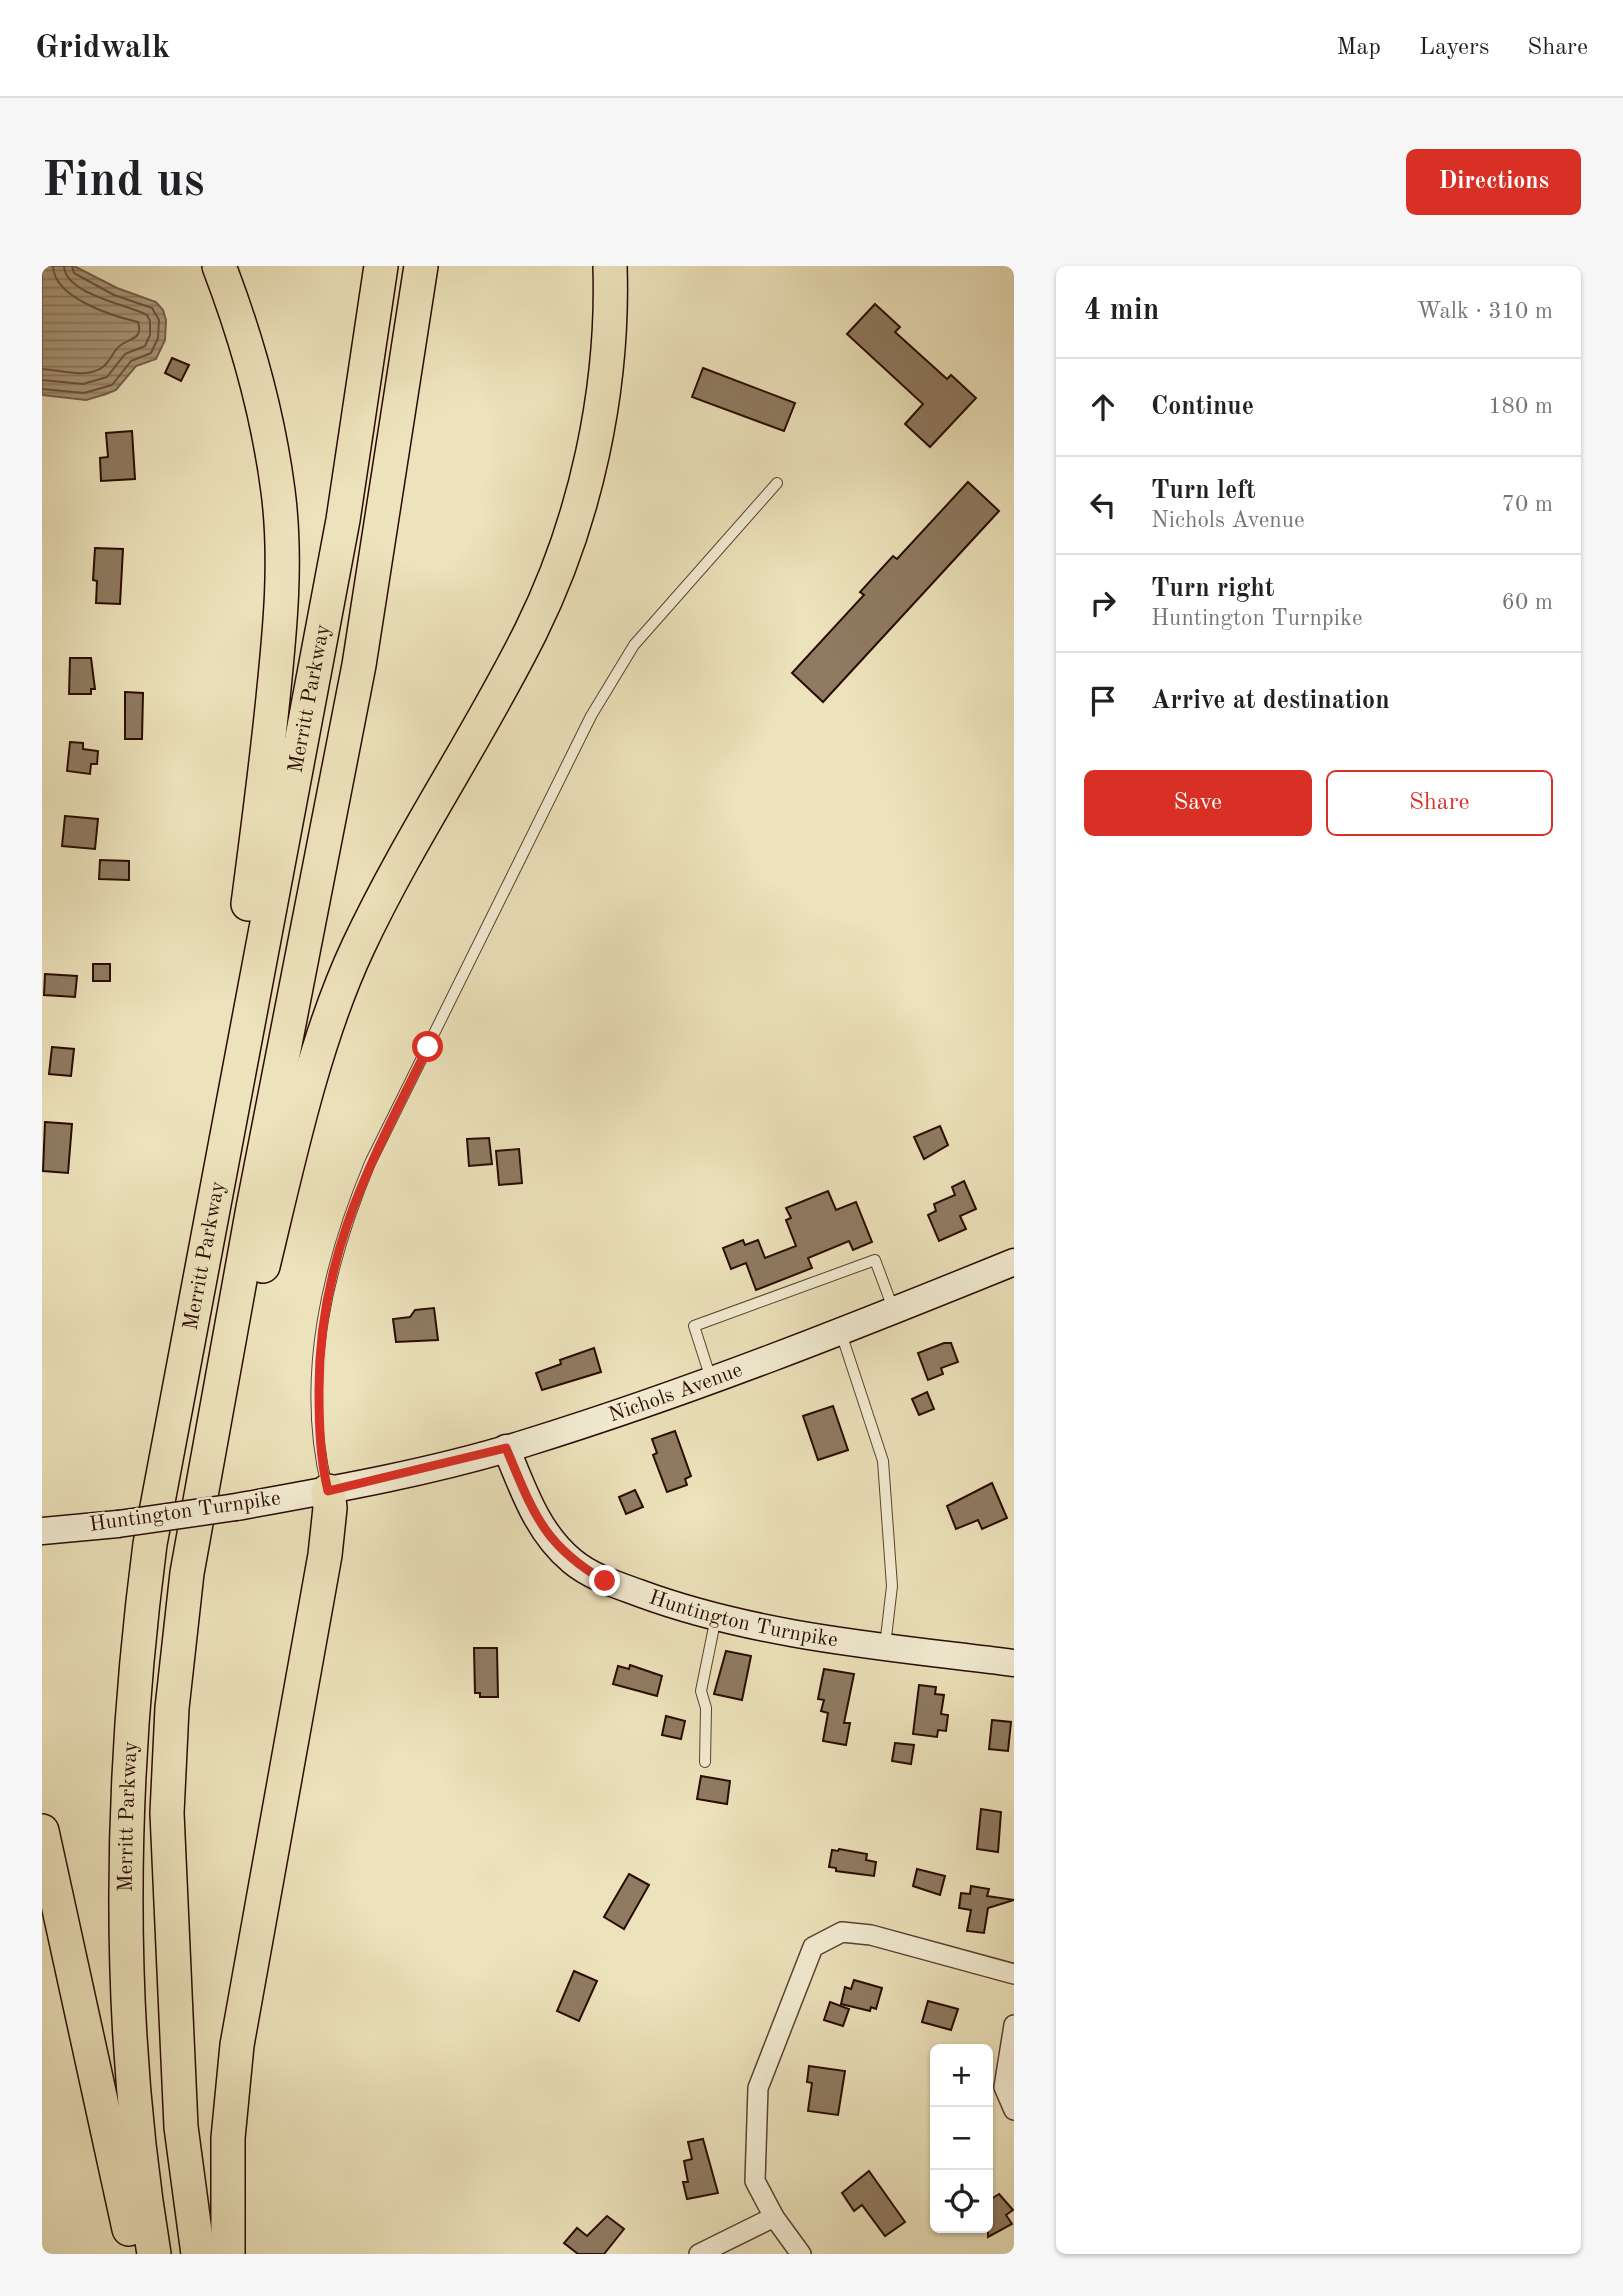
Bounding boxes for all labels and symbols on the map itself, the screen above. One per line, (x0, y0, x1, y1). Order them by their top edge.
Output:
street label: Merritt Parkway (285, 622, 334, 775)
route start (412, 1031, 443, 1062)
street label: Merritt Parkway (180, 1180, 229, 1332)
street label: Nichols Avenue (606, 1359, 745, 1426)
street label: Huntington Turnpike (88, 1488, 282, 1536)
route end (589, 1565, 620, 1596)
street label: Huntington Turnpike (646, 1587, 839, 1651)
street label: Merritt Parkway (115, 1741, 141, 1892)

